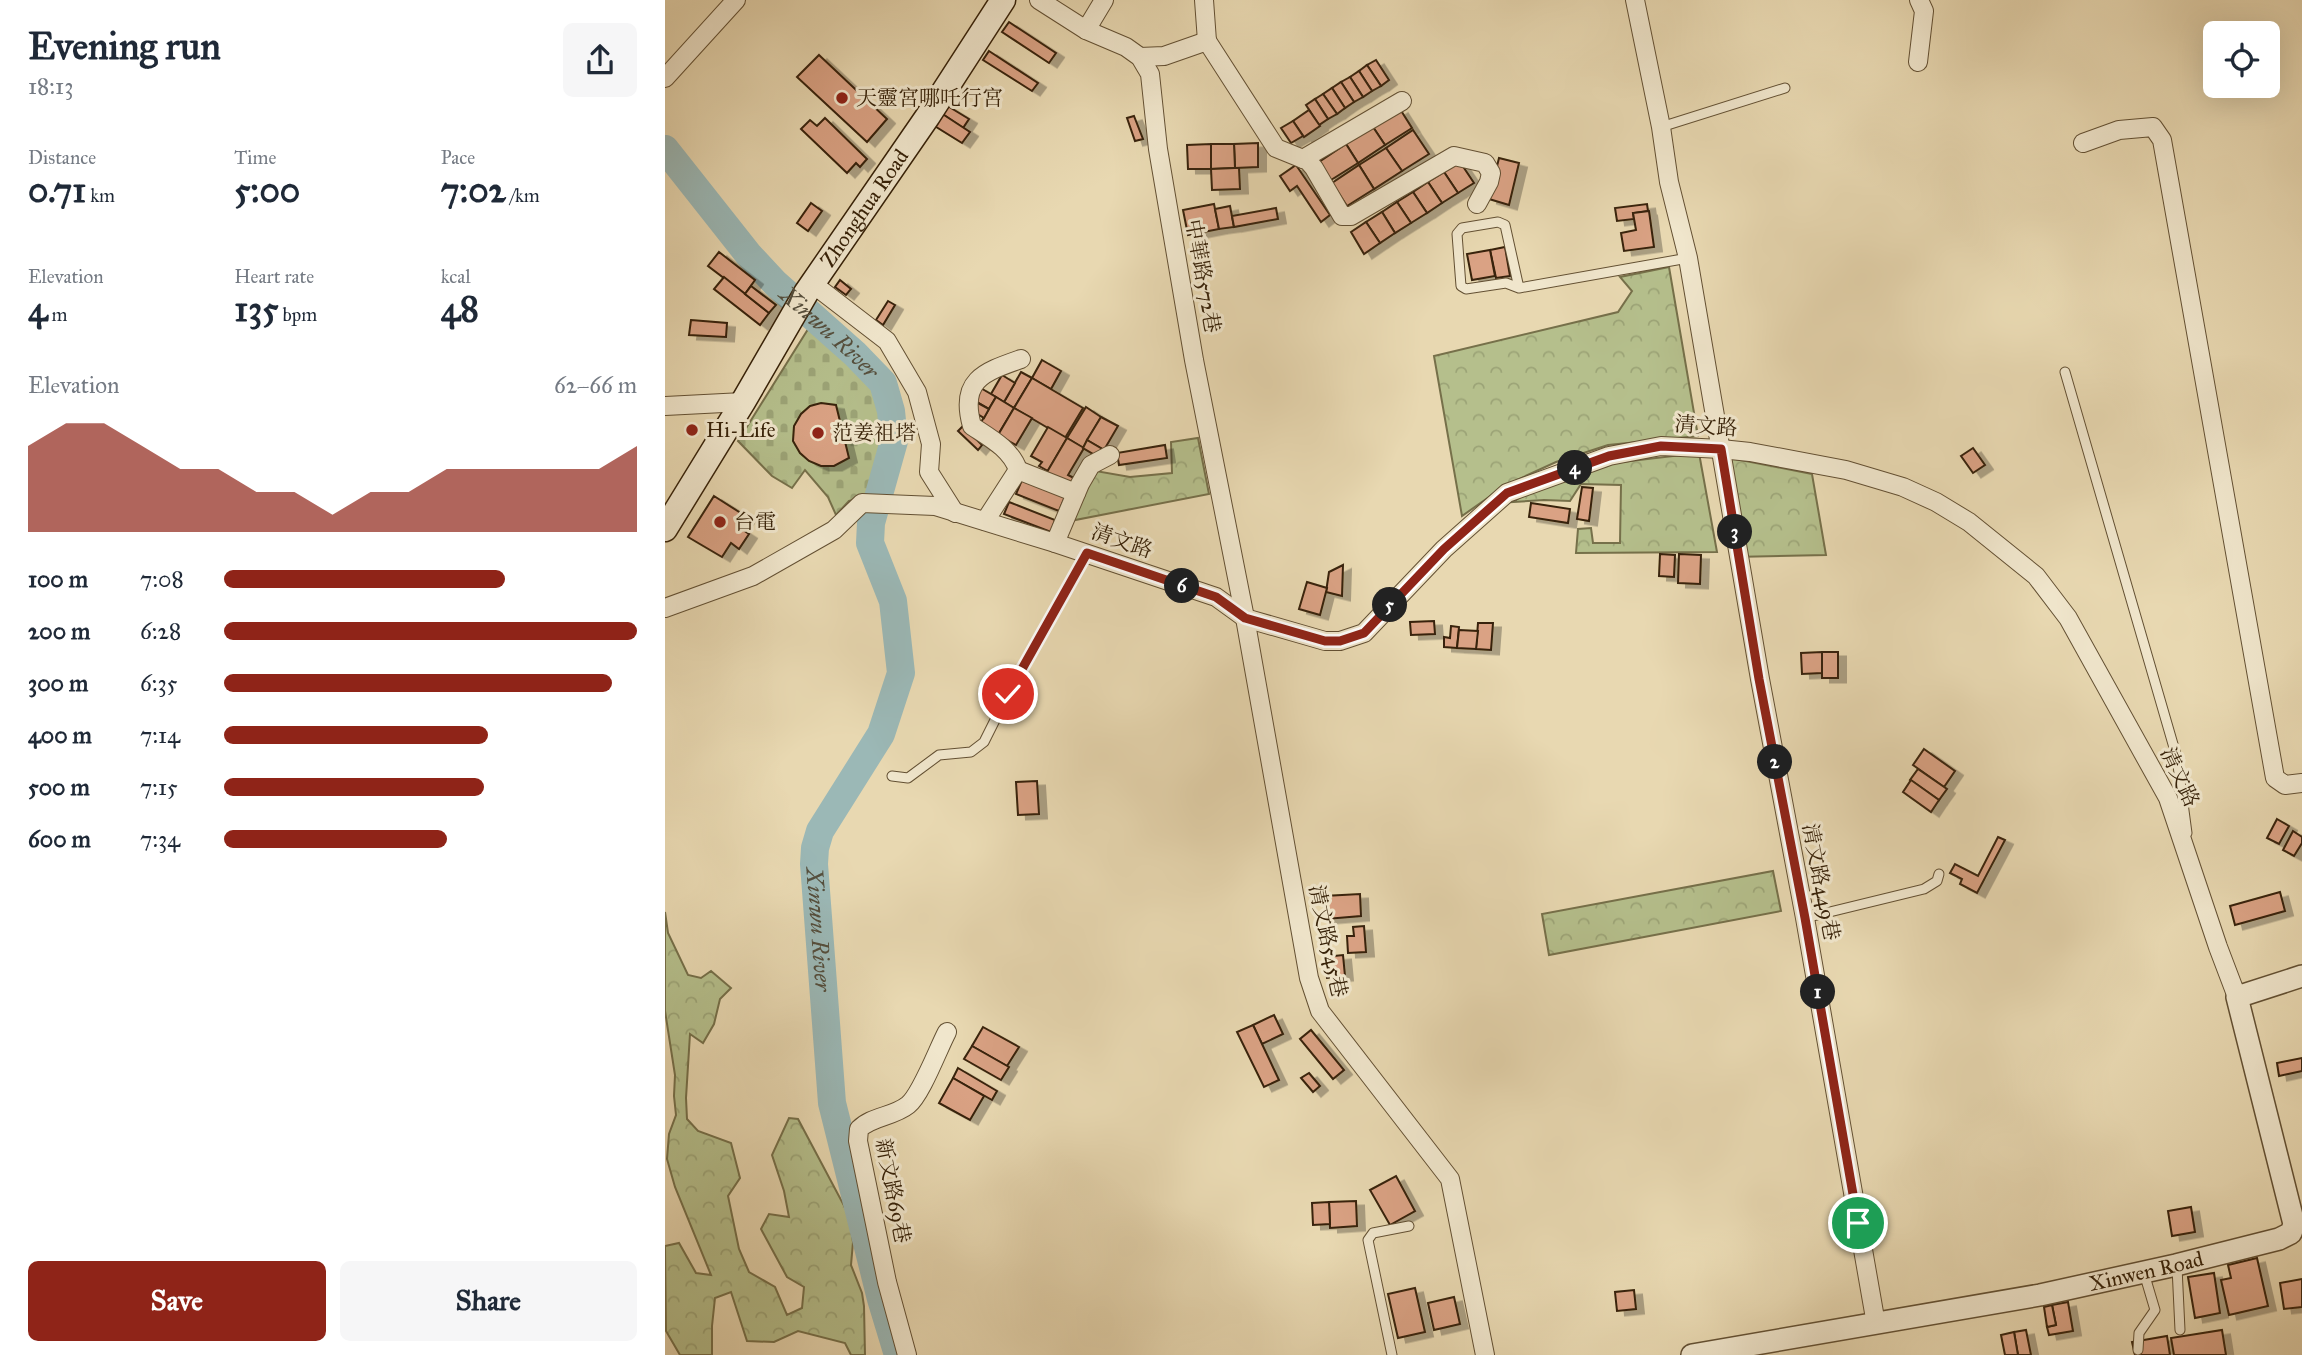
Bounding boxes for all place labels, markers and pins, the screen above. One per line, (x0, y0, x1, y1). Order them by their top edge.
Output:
place label: 天靈宮哪吒行宮 (856, 85, 1003, 111)
marker: 天靈宮哪吒行宮 (834, 90, 850, 106)
place label: Hi-Life (706, 417, 776, 443)
place label: 范姜祖塔 (832, 420, 916, 446)
marker: Hi-Life (684, 422, 700, 438)
marker: 范姜祖塔 (810, 425, 826, 441)
pin: 4 (1557, 450, 1593, 486)
place label: 台電 (734, 509, 776, 535)
marker: 台電 (712, 514, 728, 530)
pin: 3 (1717, 514, 1753, 550)
pin: 6 (1165, 568, 1199, 604)
pin: 5 (1373, 588, 1407, 622)
pin (978, 664, 1038, 724)
pin: 2 (1757, 744, 1793, 780)
pin: 1 (1801, 974, 1835, 1010)
pin (1828, 1193, 1888, 1253)

